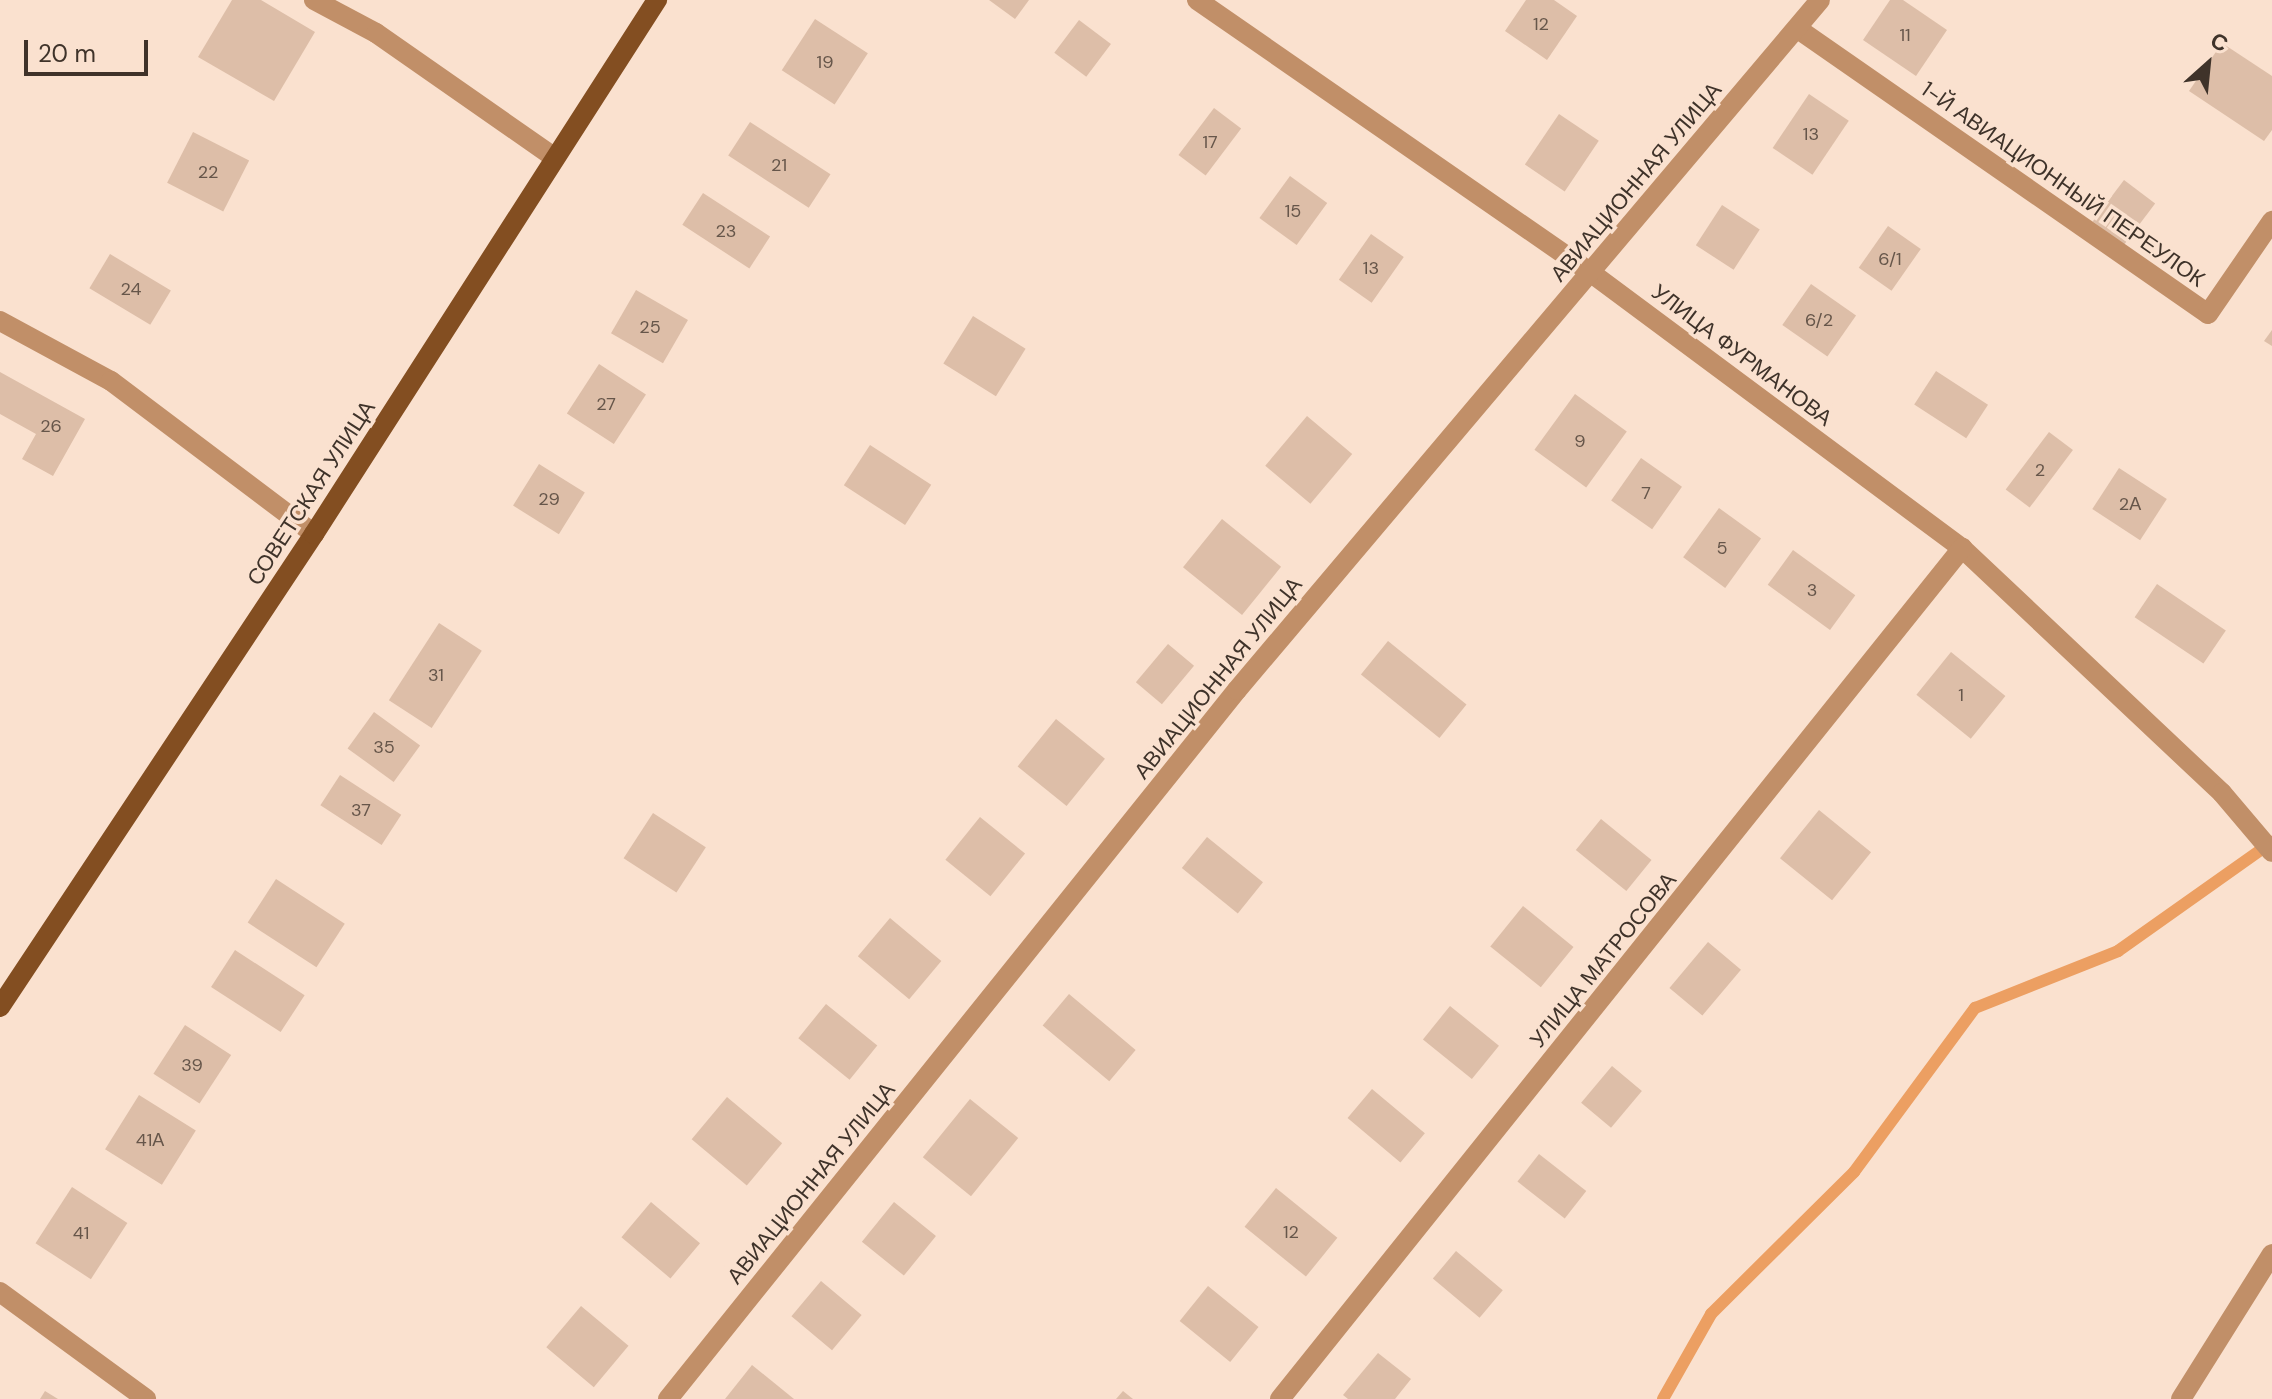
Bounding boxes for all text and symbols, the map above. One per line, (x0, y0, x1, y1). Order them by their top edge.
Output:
house number: 12 (1533, 13, 1549, 35)
scale bar (28, 24, 152, 74)
house number: 11 (1899, 24, 1911, 46)
north arrow (2168, 24, 2248, 104)
text: С (2205, 26, 2233, 59)
text: 20 m (38, 38, 96, 69)
house number: 19 (817, 51, 833, 73)
street label: 1-Й АВИАЦИОННЫЙ ПЕРЕУЛОК (1916, 76, 2210, 292)
street label: АВИАЦИОННАЯ УЛИЦА (1545, 77, 1727, 287)
house number: 13 (1803, 123, 1819, 145)
house number: 17 (1202, 131, 1218, 153)
house number: 21 (771, 154, 787, 176)
house number: 22 (198, 161, 218, 183)
house number: 15 (1285, 200, 1301, 222)
house number: 23 (715, 220, 737, 242)
house number: 6/1 (1878, 248, 1902, 270)
house number: 13 (1363, 257, 1379, 279)
house number: 24 (121, 278, 141, 300)
street label: УЛИЦА ФУРМАНОВА (1647, 279, 1837, 431)
house number: 6/2 (1805, 309, 1833, 331)
house number: 25 (639, 316, 661, 338)
house number: 27 (596, 393, 616, 415)
street label: СОВЕТСКАЯ УЛИЦА (241, 396, 381, 590)
house number: 26 (40, 415, 62, 437)
house number: 9 (1574, 430, 1586, 452)
house number: 2 (2035, 459, 2045, 481)
house number: 7 (1641, 482, 1651, 504)
house number: 29 (538, 488, 560, 510)
house number: 2А (2119, 493, 2141, 515)
house number: 5 (1717, 537, 1727, 559)
street label: АВИАЦИОННАЯ УЛИЦА (1129, 572, 1307, 784)
house number: 3 (1807, 579, 1817, 601)
house number: 31 (428, 664, 444, 686)
house number: 1 (1958, 684, 1964, 706)
house number: 35 (373, 736, 395, 758)
house number: 37 (351, 799, 371, 821)
street label: УЛИЦА МАТРОСОВА (1524, 867, 1682, 1053)
house number: 39 (181, 1054, 203, 1076)
street label: АВИАЦИОННАЯ УЛИЦА (722, 1077, 900, 1289)
house number: 41А (136, 1129, 164, 1151)
house number: 12 (1283, 1221, 1299, 1243)
house number: 41 (73, 1222, 89, 1244)

